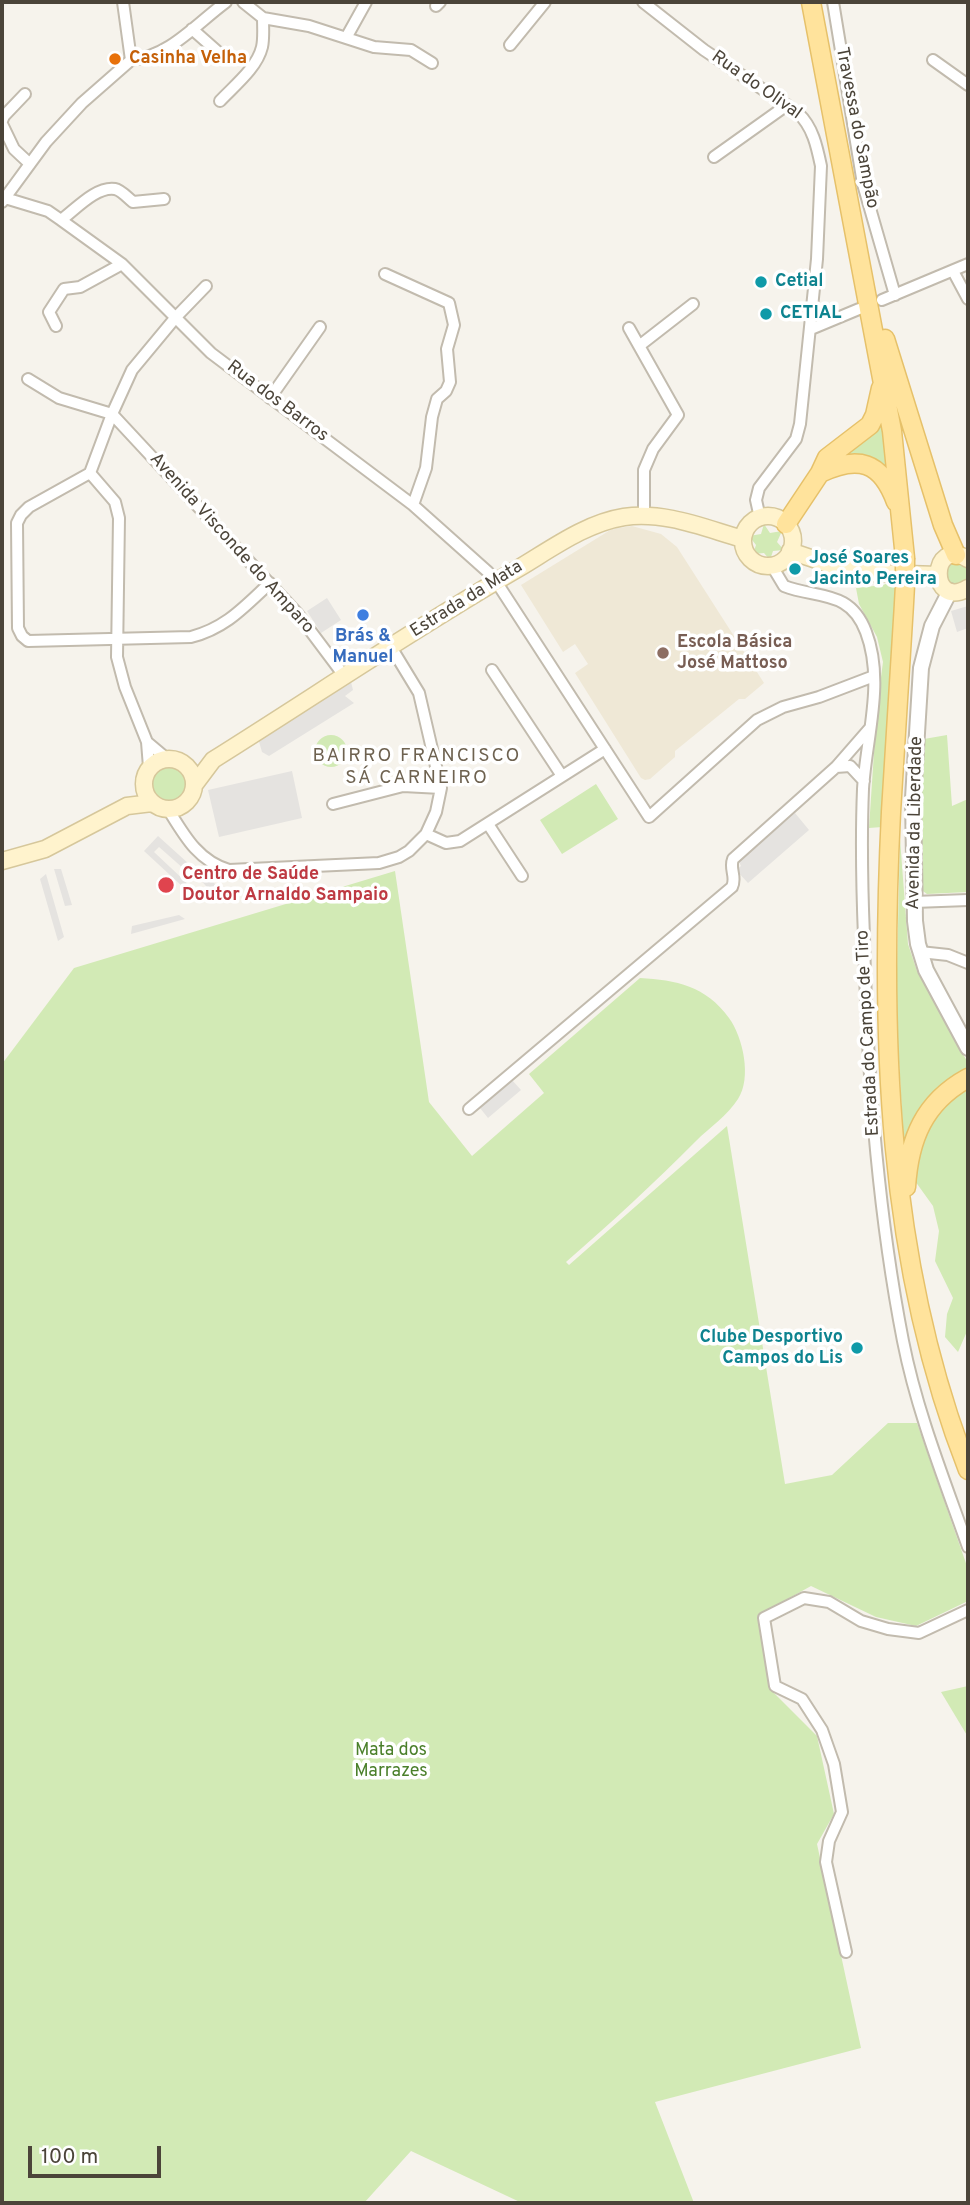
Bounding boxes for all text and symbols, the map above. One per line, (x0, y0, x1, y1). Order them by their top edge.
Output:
street label: Travessa do Sampão (830, 45, 882, 211)
street label: Rua do Olival (707, 47, 805, 125)
place label: Casinha Velha (129, 48, 247, 70)
marker: Casinha Velha (107, 51, 123, 67)
place label: Cetial (775, 271, 823, 293)
marker: Cetial (753, 274, 769, 290)
place label: CETIAL (780, 303, 841, 325)
marker: CETIAL (758, 306, 774, 322)
street label: Rua dos Barros (222, 357, 332, 447)
street label: Avenida Visconde do Amparo (144, 449, 318, 639)
place label: José Soares Jacinto Pereira (809, 548, 937, 590)
street label: Estrada da Mata (407, 557, 527, 643)
marker: José Soares Jacinto Pereira (787, 561, 803, 577)
marker: Brás & Manuel (355, 607, 371, 623)
place label: Brás & Manuel (332, 626, 394, 668)
place label: Escola Básica José Mattoso (677, 632, 792, 674)
marker: Escola Básica José Mattoso (655, 645, 671, 661)
street label: Avenida da Liberdade (904, 736, 928, 910)
district label: BAIRRO FRANCISCO SÁ CARNEIRO (315, 746, 519, 790)
place label: Centro de Saúde Doutor Arnaldo Sampaio (182, 864, 388, 906)
marker: Centro de Saúde Doutor Arnaldo Sampaio (156, 875, 176, 895)
street label: Estrada do Campo de Tiro (853, 929, 885, 1137)
place label: Clube Desportivo Campos do Lis (699, 1327, 843, 1370)
marker: Clube Desportivo Campos do Lis (849, 1340, 865, 1356)
park label: Mata dos Marrazes (354, 1740, 428, 1782)
scale bar (32, 2132, 164, 2176)
text: 100 m (41, 2144, 98, 2171)

